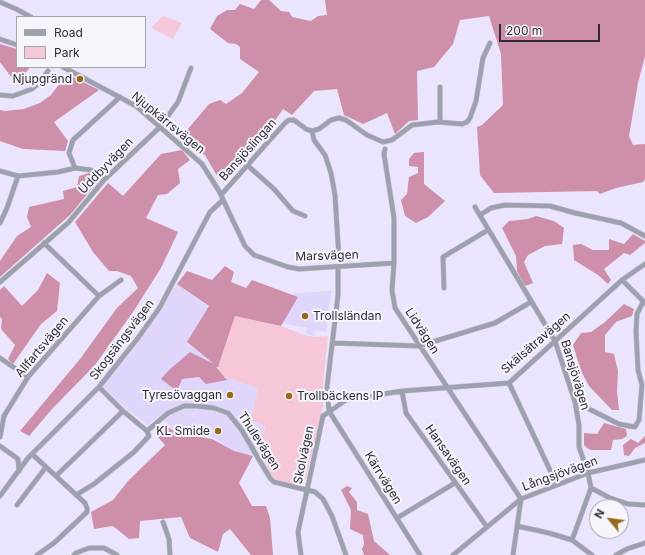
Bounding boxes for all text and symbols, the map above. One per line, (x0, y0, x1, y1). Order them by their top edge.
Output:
legend (16, 16, 146, 68)
scale bar (501, 16, 602, 42)
text: 200 m (506, 23, 542, 38)
text: Road (54, 25, 83, 40)
text: Park (54, 45, 80, 60)
place label: Njupgränd (13, 72, 72, 86)
marker: Njupgränd (75, 74, 85, 84)
street label: Njupkärrsvägen (128, 89, 208, 157)
street label: Bansjöslingan (216, 116, 280, 184)
street label: Uddbyvägen (76, 135, 136, 197)
street label: Marsvägen (295, 248, 359, 264)
street label: Skogsängsvägen (87, 297, 157, 383)
street label: Lidvägen (402, 305, 442, 357)
place label: Trollsländan (313, 309, 382, 323)
street label: Skälsätravägen (498, 309, 574, 377)
marker: Trollsländan (300, 311, 310, 321)
street label: Allfartsvägen (12, 314, 72, 380)
street label: Bansjövägen (557, 338, 593, 412)
place label: Tyresövaggan (142, 388, 222, 402)
place label: Trollbäckens IP (297, 389, 383, 403)
marker: Tyresövaggan (225, 390, 235, 400)
marker: Trollbäckens IP (284, 391, 294, 401)
street label: Thulevägen (235, 409, 283, 473)
street label: Hansavägen (422, 422, 474, 488)
place label: KL Smide (156, 424, 210, 438)
street label: Skolvägen (291, 425, 317, 485)
marker: KL Smide (213, 426, 223, 436)
street label: Kärrvägen (361, 449, 405, 507)
street label: Långsjövägen (520, 454, 600, 494)
north arrow (589, 499, 629, 539)
text: N (591, 507, 608, 521)

